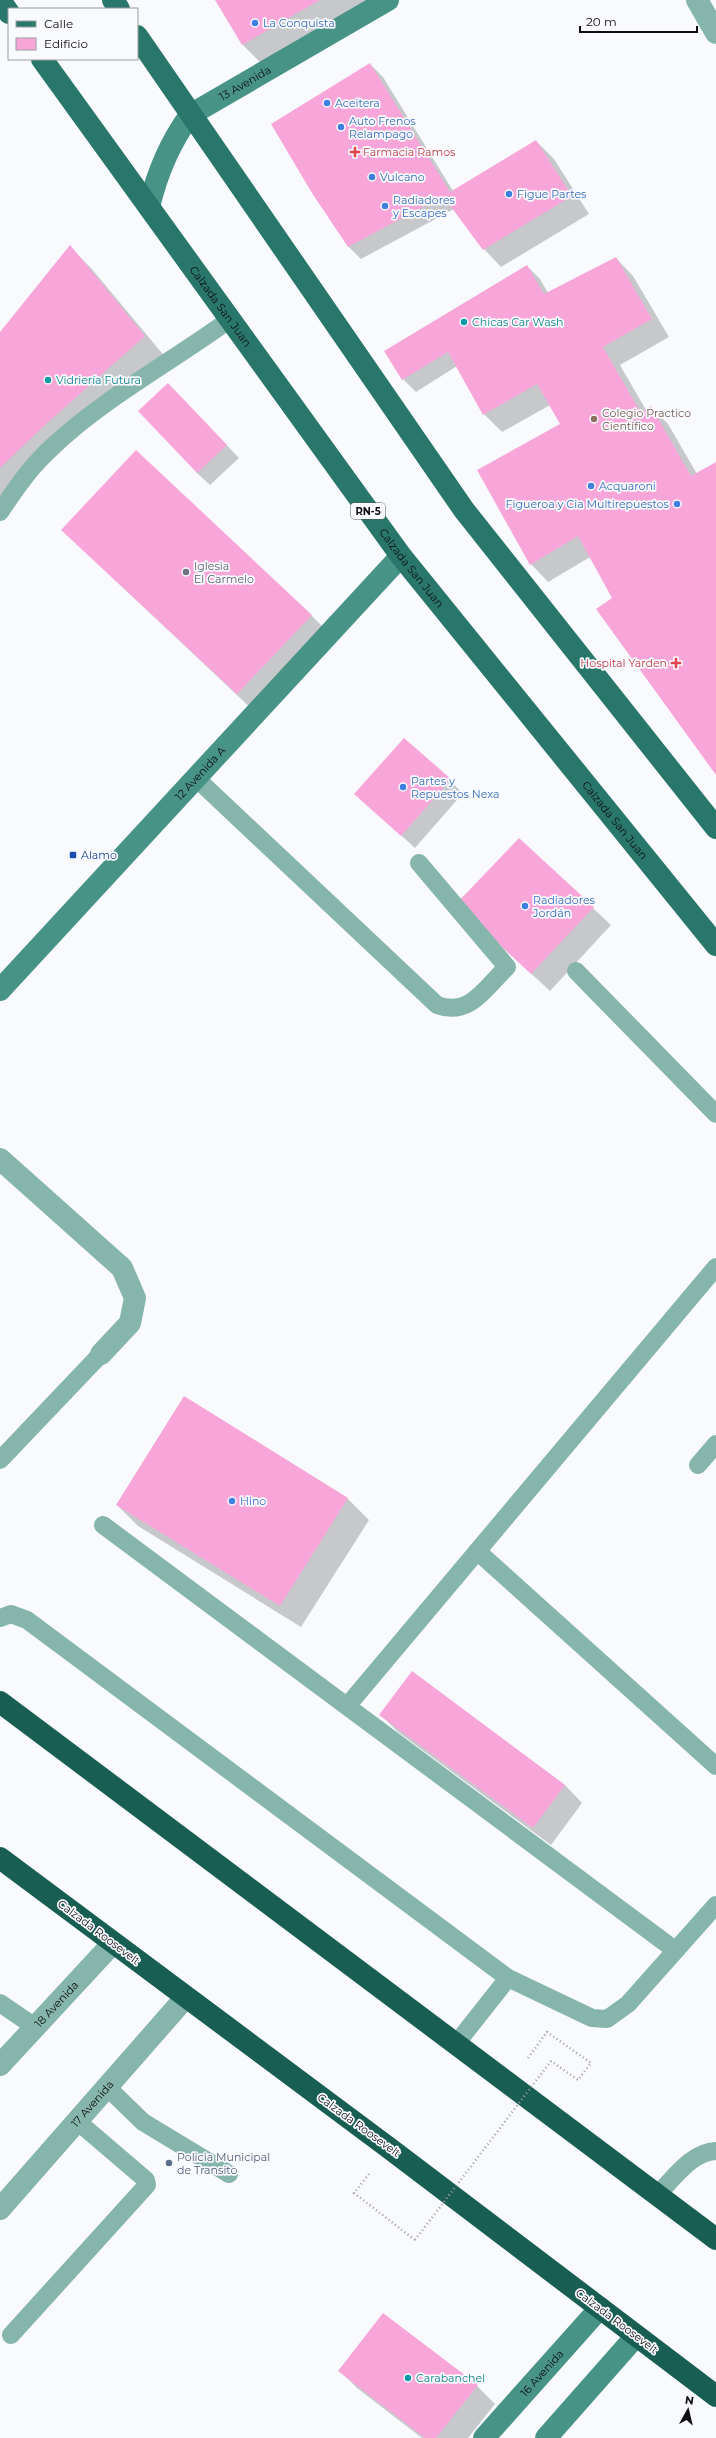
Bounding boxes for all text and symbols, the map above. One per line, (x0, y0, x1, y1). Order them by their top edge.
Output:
legend (8, 8, 138, 60)
scale bar (580, 8, 697, 34)
text: 20 m (586, 14, 617, 29)
text: Calle (44, 16, 73, 31)
place label: La Conquista (263, 16, 335, 30)
marker: La Conquista (250, 18, 260, 28)
text: Edificio (44, 36, 88, 51)
street label: 13 Avenida (217, 63, 273, 104)
place label: Aceitera (335, 96, 380, 110)
marker: Aceitera (322, 98, 332, 108)
place label: Auto Frenos Relampago (349, 114, 416, 141)
marker: Auto Frenos Relampago (336, 122, 346, 132)
place label: Farmacia Ramos (363, 145, 456, 159)
marker: Farmacia Ramos (350, 147, 360, 157)
place label: Vulcano (380, 170, 425, 184)
marker: Vulcano (367, 172, 377, 182)
place label: Figue Partes (517, 187, 587, 201)
marker: Figue Partes (504, 189, 514, 199)
place label: Radiadores y Escapes (392, 193, 456, 220)
marker: Radiadores y Escapes (380, 201, 390, 211)
street label: Calzada San Juan (187, 263, 255, 350)
place label: Chicas Car Wash (472, 315, 564, 329)
marker: Chicas Car Wash (459, 317, 469, 327)
place label: Vidriería Futura (56, 373, 141, 387)
marker: Vidriería Futura (43, 375, 53, 385)
place label: Colegio Practico Cientifico (602, 406, 691, 433)
marker: Colegio Practico Cientifico (589, 414, 599, 424)
place label: Acquaroni (599, 479, 656, 493)
marker: Acquaroni (586, 481, 596, 491)
place label: Figueroa y Cia Multirepuestos (506, 497, 670, 511)
marker: Figueroa y Cia Multirepuestos (672, 499, 682, 509)
road number: RN-5 (351, 503, 385, 519)
street label: Calzada San Juan (376, 526, 447, 610)
place label: Iglesia El Carmelo (194, 559, 254, 586)
marker: Iglesia El Carmelo (181, 567, 191, 577)
place label: Hospital Yarden (580, 656, 667, 670)
marker: Hospital Yarden (670, 657, 682, 669)
street label: 12 Avenida A (172, 743, 229, 803)
place label: Partes y Repuestos Nexa (411, 774, 500, 801)
street label: Calzada San Juan (579, 778, 651, 862)
marker: Partes y Repuestos Nexa (398, 782, 408, 792)
place label: Alamo (81, 848, 117, 862)
marker: Alamo (68, 850, 78, 860)
place label: Radiadores Jordán (532, 893, 596, 920)
marker: Radiadores Jordán (520, 901, 530, 911)
place label: Hino (240, 1494, 266, 1508)
marker: Hino (227, 1496, 237, 1506)
street label: Calzada Roosevelt (55, 1896, 143, 1968)
street label: 18 Avenida (31, 1978, 81, 2030)
street label: 17 Avenida (68, 2077, 117, 2130)
street label: Calzada Roosevelt (315, 2090, 404, 2160)
place label: Policia Municipal de Transito (177, 2150, 270, 2177)
marker: Policia Municipal de Transito (164, 2158, 174, 2168)
street label: Calzada Roosevelt (573, 2285, 661, 2357)
street label: 16 Avenida (517, 2347, 566, 2399)
place label: Carabanchel (416, 2371, 485, 2385)
marker: Carabanchel (403, 2373, 413, 2383)
north arrow (668, 2390, 708, 2430)
text: N (684, 2393, 695, 2408)

